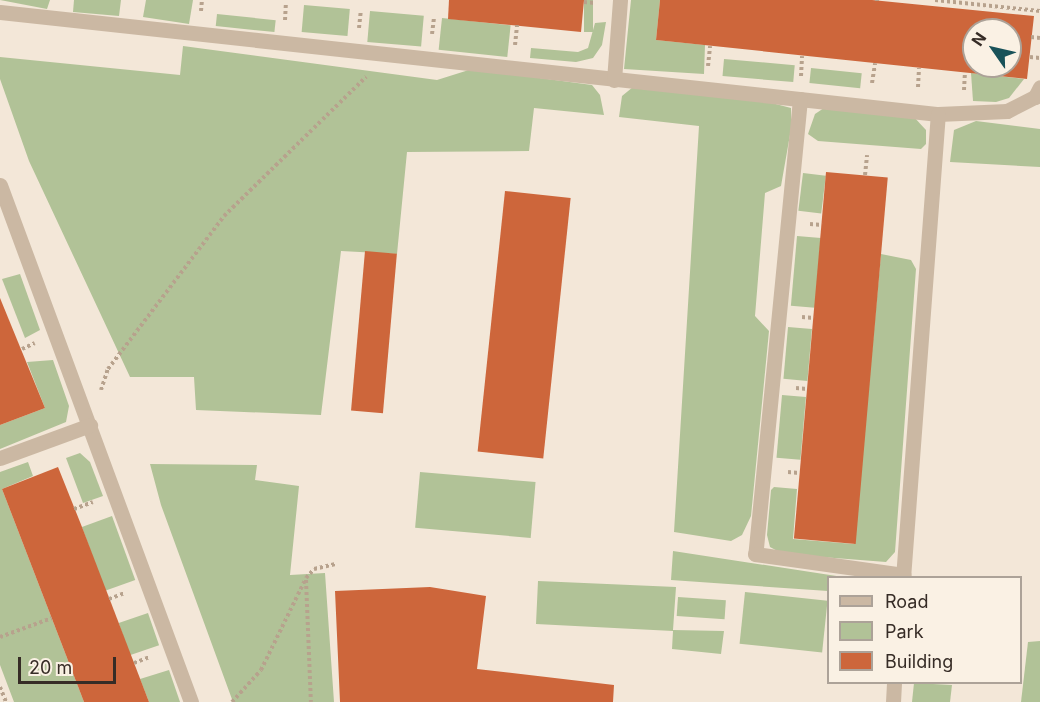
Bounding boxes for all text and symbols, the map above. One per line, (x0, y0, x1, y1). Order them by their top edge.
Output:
north arrow (962, 18, 1022, 78)
text: N (967, 28, 990, 50)
legend (827, 576, 1022, 684)
text: Road (885, 591, 928, 612)
text: Park (885, 621, 924, 642)
scale bar (21, 645, 118, 683)
text: Building (885, 651, 953, 672)
text: 20 m (29, 657, 72, 678)

